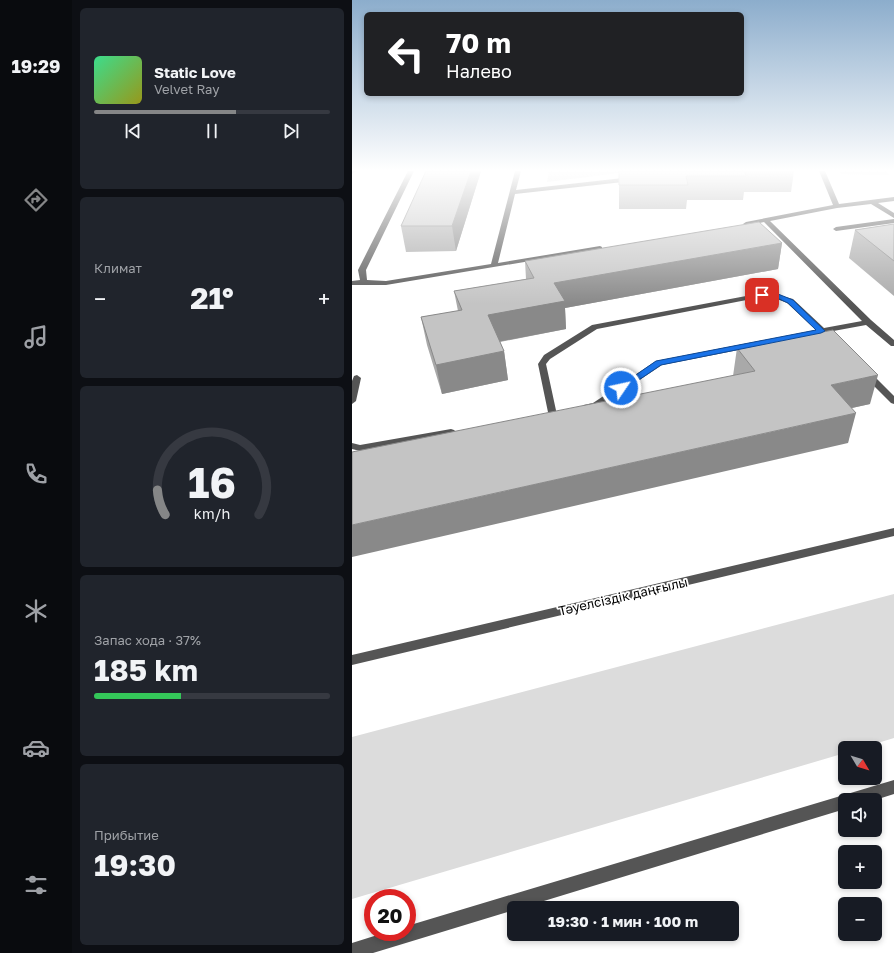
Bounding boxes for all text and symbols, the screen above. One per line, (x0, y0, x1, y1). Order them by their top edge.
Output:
text: 70 m (446, 26, 511, 59)
icon: left (380, 28, 432, 80)
text: 19:29 (12, 55, 60, 77)
text: Налево (446, 60, 512, 82)
text: Static Love (154, 63, 236, 81)
text: Velvet Ray (154, 81, 219, 97)
icon: previous (122, 120, 144, 142)
icon: pause (201, 120, 223, 142)
icon: next (280, 120, 302, 142)
icon: directions (22, 186, 50, 214)
text: Климат (94, 260, 142, 276)
pin (745, 278, 779, 312)
text: 21° (190, 280, 234, 316)
icon: arrive (751, 284, 773, 306)
text: − (94, 285, 106, 312)
text: + (318, 285, 330, 312)
icon: music (22, 323, 50, 351)
position arrow (600, 367, 642, 409)
text: 16 (188, 456, 236, 506)
icon: phone (22, 460, 50, 488)
text: km/h (194, 504, 230, 521)
street label: Тәуелсіздік даңғылы (557, 573, 689, 619)
icon: climate (22, 597, 50, 625)
text: Запас хода · 37% (94, 632, 201, 648)
text: 185 km (94, 652, 198, 688)
icon: car (22, 734, 50, 762)
north arrow (838, 741, 882, 785)
map controls (838, 741, 882, 941)
button: sound (838, 793, 882, 837)
text: Прибытие (94, 827, 159, 843)
button: + (838, 845, 882, 889)
text: 19:30 (94, 847, 176, 883)
icon: filters (22, 871, 50, 899)
speed limit sign: 20 (364, 889, 416, 941)
button: − (838, 897, 882, 941)
text: 19:30 · 1 мин · 100 m (548, 912, 698, 930)

